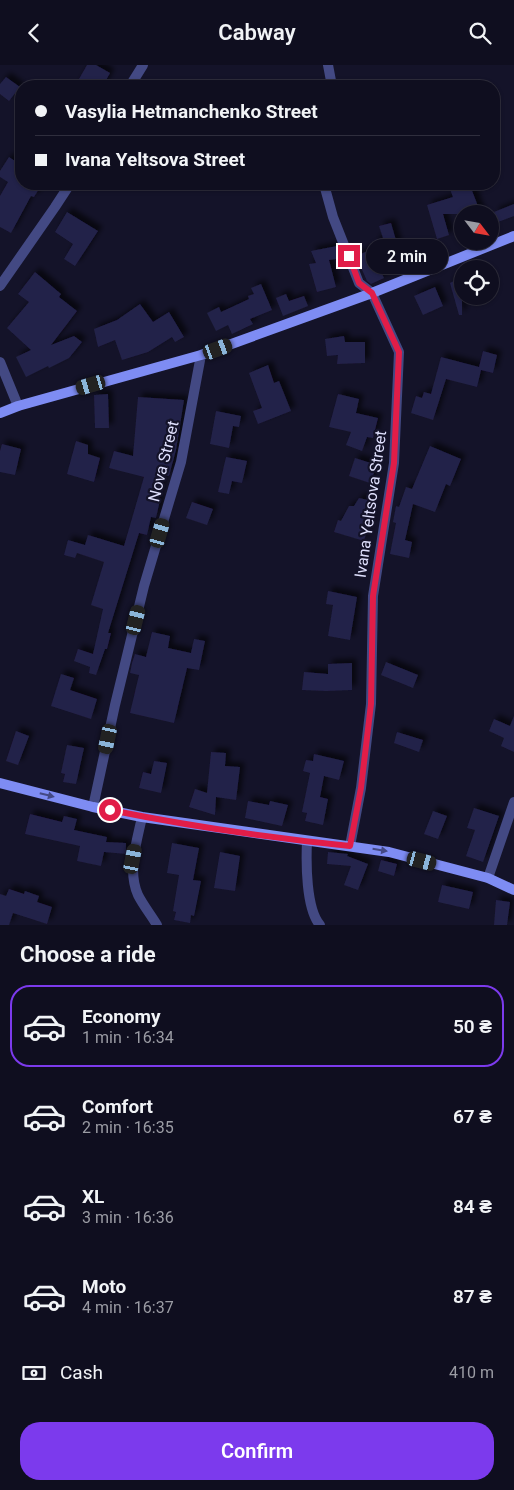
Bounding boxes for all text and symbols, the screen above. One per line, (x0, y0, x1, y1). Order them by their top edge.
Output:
icon: back (20, 19, 48, 47)
icon: search (466, 19, 494, 47)
text: Cabway (218, 20, 296, 45)
text: Vasylia Hetmanchenko Street (65, 100, 318, 123)
text: Ivana Yeltsova Street (65, 148, 245, 171)
north arrow (454, 205, 499, 250)
map controls (454, 205, 499, 305)
callout: 2 min (366, 239, 449, 273)
route end (338, 245, 360, 267)
text: 2 min (387, 247, 427, 266)
button: locate (454, 260, 499, 305)
car (201, 337, 234, 361)
car (74, 374, 107, 396)
street label: Nova Street (144, 419, 183, 504)
street label: Ivana Yeltsova Street (351, 429, 390, 579)
car (148, 517, 171, 549)
car (125, 604, 146, 636)
car (97, 723, 118, 755)
one-way arrow (40, 791, 55, 799)
route start (99, 799, 121, 821)
car (122, 843, 143, 875)
one-way arrow (372, 847, 388, 855)
car (405, 850, 438, 872)
text: Choose a ride (20, 942, 156, 967)
icon: car (22, 1004, 67, 1049)
text: Economy (82, 1005, 161, 1028)
text: 50 ₴ (453, 1015, 492, 1038)
text: 1 min · 16:34 (82, 1028, 174, 1047)
icon: car (22, 1094, 67, 1139)
text: Comfort (82, 1095, 153, 1118)
text: 67 ₴ (453, 1105, 492, 1128)
text: 2 min · 16:35 (82, 1118, 174, 1137)
icon: car (22, 1184, 67, 1229)
text: XL (82, 1185, 104, 1208)
text: 84 ₴ (453, 1195, 492, 1218)
text: 3 min · 16:36 (82, 1208, 174, 1227)
icon: car (22, 1274, 67, 1319)
text: Moto (82, 1275, 126, 1298)
text: 87 ₴ (453, 1285, 492, 1308)
text: 4 min · 16:37 (82, 1298, 174, 1317)
icon: cash (20, 1359, 48, 1387)
text: Cash (60, 1361, 103, 1384)
text: 410 m (449, 1363, 494, 1382)
button: Confirm (20, 1422, 494, 1480)

